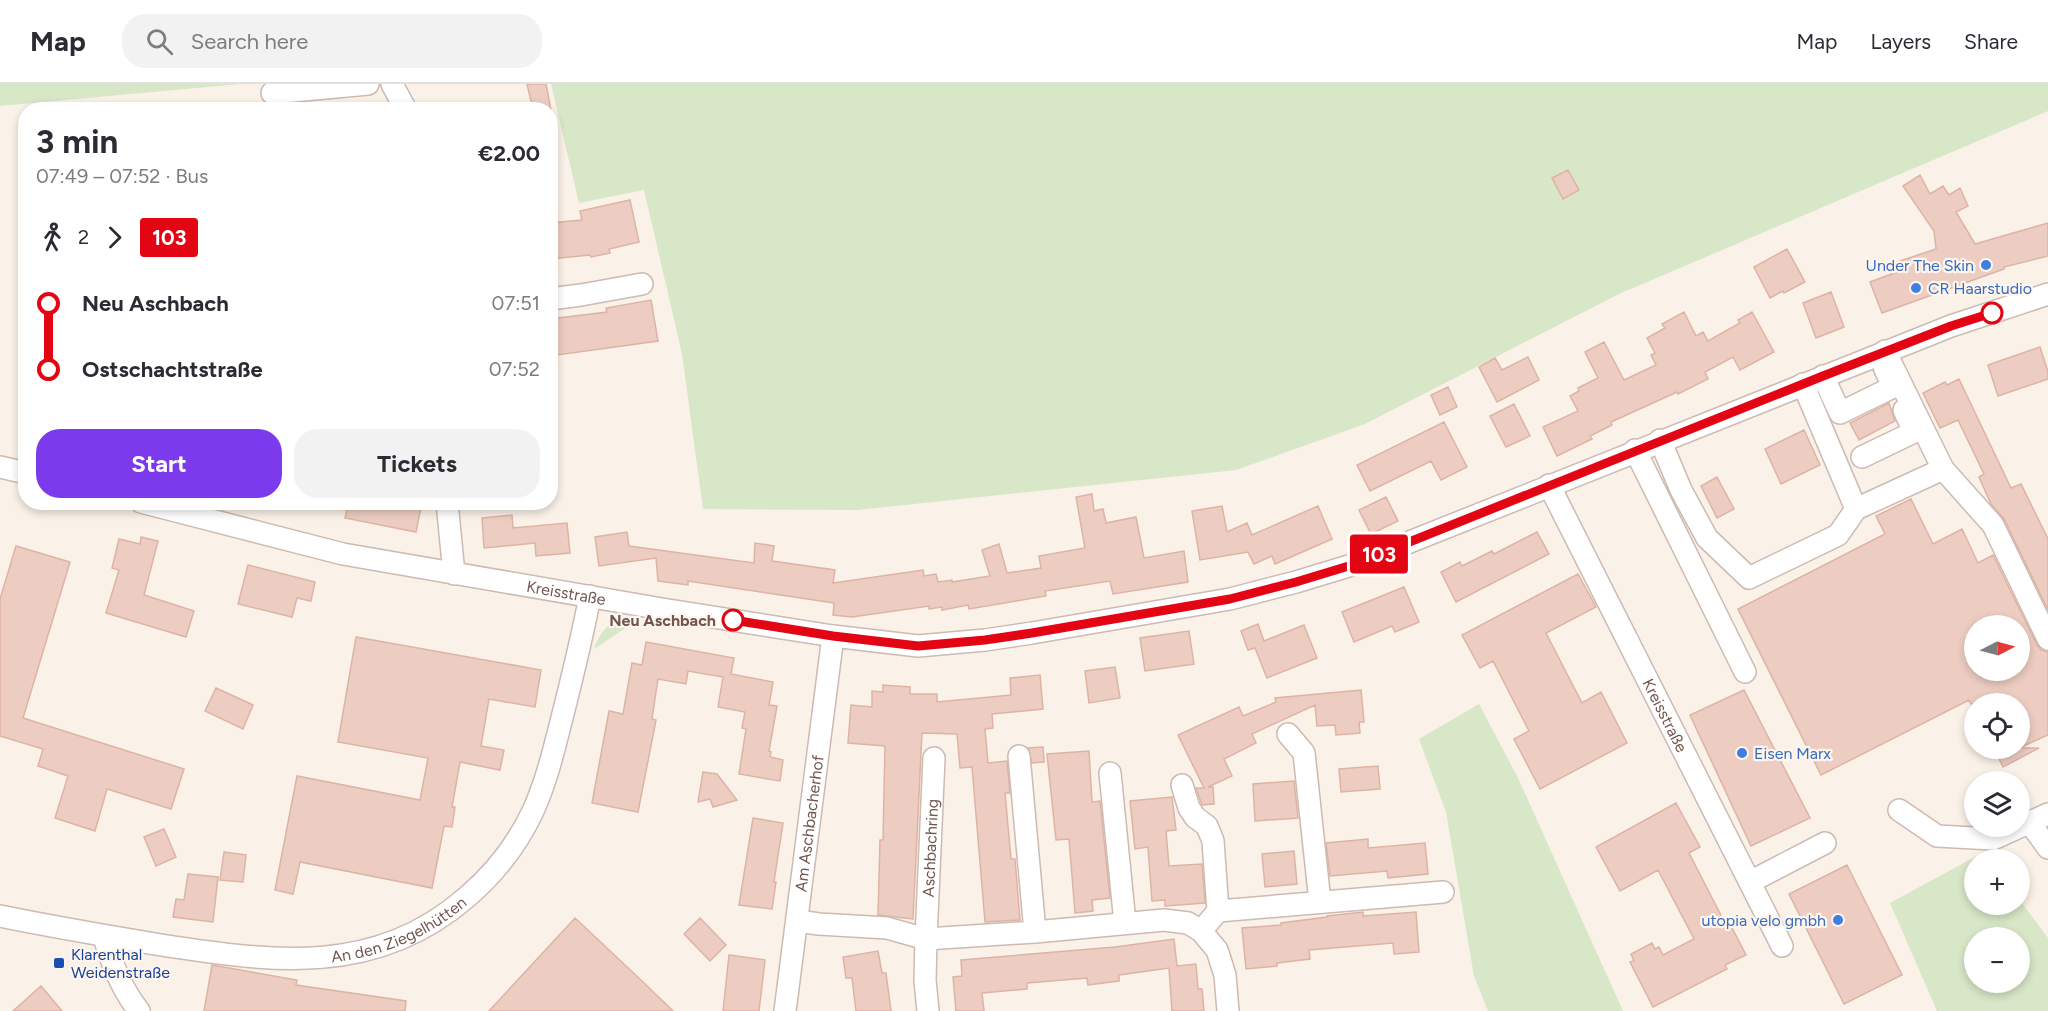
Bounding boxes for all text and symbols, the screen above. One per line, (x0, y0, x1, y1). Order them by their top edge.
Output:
search box (122, 14, 542, 68)
text: Map (30, 24, 86, 58)
icon: search (143, 25, 176, 58)
text: Search here (191, 28, 308, 55)
text: Map (1797, 29, 1837, 54)
text: Layers (1870, 29, 1931, 54)
text: Share (1964, 29, 2018, 54)
text: 3 min (36, 122, 118, 161)
text: €2.00 (478, 140, 540, 167)
text: 07:49 – 07:52 · Bus (36, 164, 208, 188)
icon: walk (36, 221, 69, 254)
icon: forward (98, 221, 131, 254)
text: 2 (78, 225, 89, 249)
text: 103 (152, 225, 186, 250)
place label: Under The Skin (1866, 256, 1974, 275)
marker: Under The Skin (1979, 258, 1993, 272)
place label: CR Haarstudio (1928, 279, 2032, 298)
marker: CR Haarstudio (1909, 281, 1923, 295)
text: Neu Aschbach (82, 290, 229, 317)
text: 07:51 (492, 291, 540, 315)
unlabelled marker (1981, 302, 2003, 324)
text: Ostschachtstraße (82, 356, 263, 383)
text: 07:52 (489, 357, 540, 381)
button: Start (36, 429, 282, 498)
button: Tickets (294, 429, 540, 498)
line badge: 103 (1344, 534, 1414, 574)
text: 103 (1362, 542, 1396, 567)
street label: Kreisstraße (525, 577, 607, 609)
marker: Neu Aschbach (722, 609, 744, 631)
place label: Neu Aschbach (609, 611, 716, 630)
north arrow (1964, 615, 2030, 681)
map controls (1964, 615, 2030, 993)
street label: Kreisstraße (1638, 676, 1692, 756)
button: locate (1964, 693, 2030, 759)
place label: Eisen Marx (1754, 744, 1831, 763)
marker: Eisen Marx (1735, 746, 1749, 760)
street label: Am Aschbacherhof (791, 754, 828, 893)
button: layers (1964, 771, 2030, 837)
street label: Aschbachring (919, 798, 942, 898)
button: + (1964, 849, 2030, 915)
street label: An den Ziegelhütten (330, 893, 470, 966)
place label: utopia velo gmbh (1702, 911, 1826, 930)
marker: utopia velo gmbh (1831, 913, 1845, 927)
button: − (1964, 927, 2030, 993)
place label: Klarenthal Weidenstraße (71, 945, 170, 982)
marker: Klarenthal Weidenstraße (52, 956, 66, 970)

